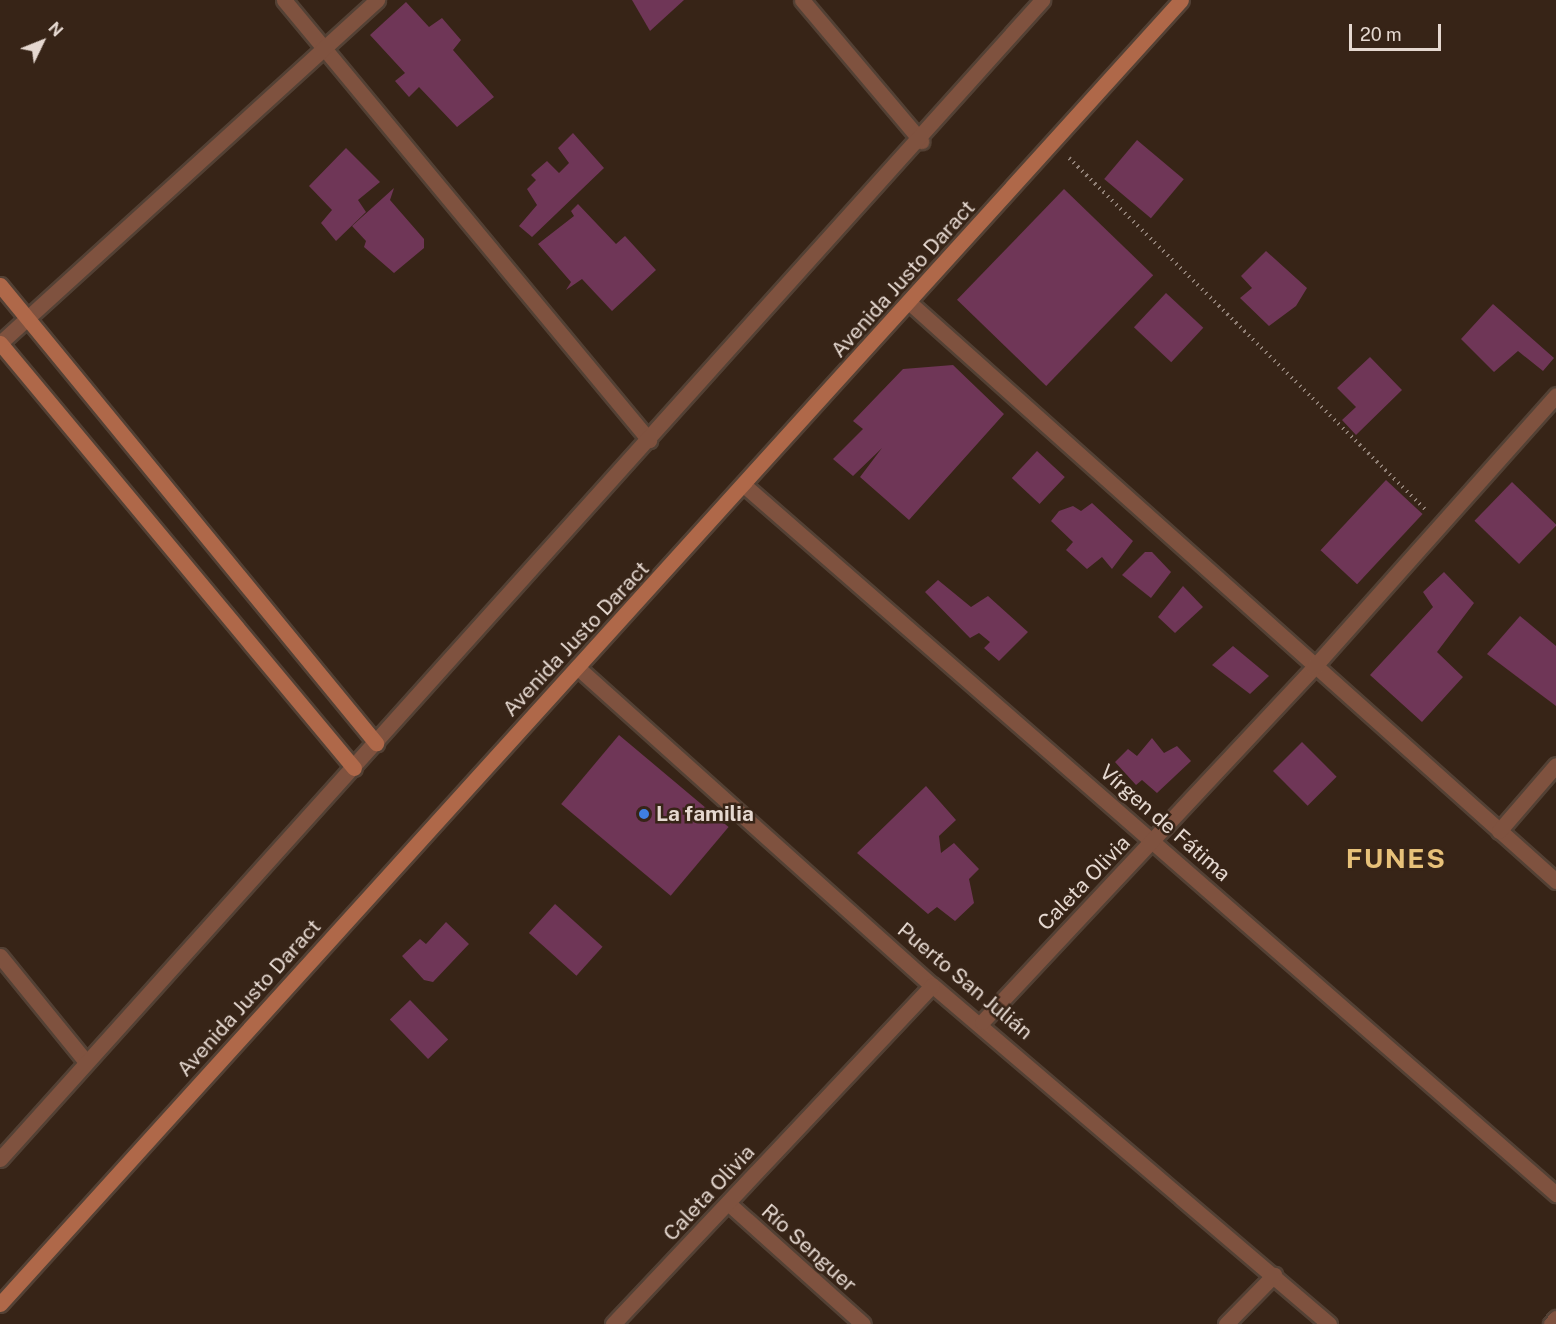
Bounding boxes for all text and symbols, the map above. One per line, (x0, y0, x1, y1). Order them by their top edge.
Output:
north arrow (12, 12, 72, 72)
scale bar (1352, 12, 1444, 50)
text: N (44, 18, 67, 40)
text: 20 m (1360, 24, 1402, 45)
street label: Avenida Justo Daract (826, 195, 980, 363)
street label: Avenida Justo Daract (498, 556, 654, 722)
street label: Vírgen de Fátima (1094, 759, 1236, 887)
place label: La familia (656, 801, 754, 827)
marker: La familia (637, 807, 651, 821)
street label: Caleta Olivia (1033, 830, 1135, 936)
district label: FUNES (1346, 843, 1446, 875)
street label: Avenida Justo Daract (172, 914, 326, 1082)
street label: Puerto San Julián (892, 917, 1038, 1045)
street label: Caleta Olivia (658, 1140, 760, 1246)
street label: Río Senguer (756, 1199, 862, 1297)

